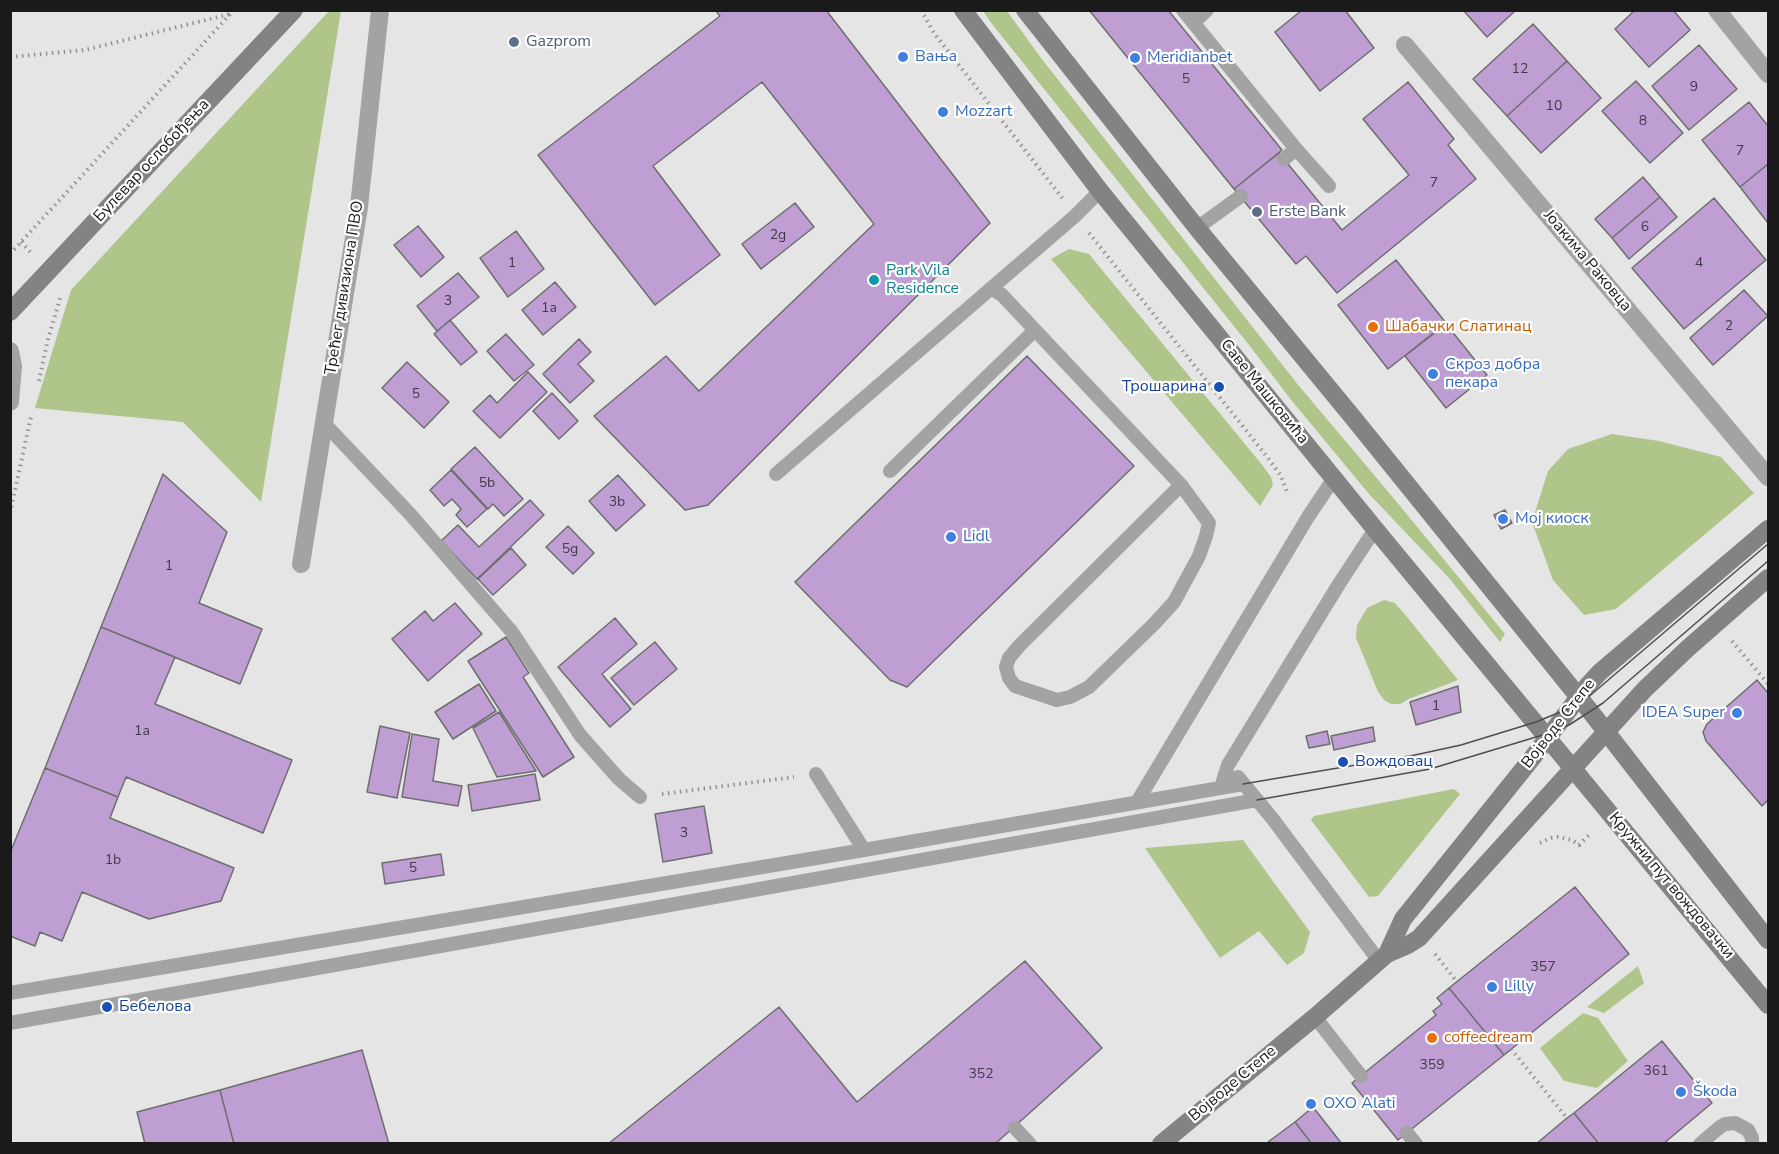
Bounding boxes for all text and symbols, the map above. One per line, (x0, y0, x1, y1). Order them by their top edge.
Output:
place label: Gazprom (526, 32, 591, 52)
marker: Gazprom (507, 35, 521, 49)
place label: Вања (915, 47, 957, 67)
place label: Meridianbet (1147, 48, 1233, 68)
marker: Вања (896, 50, 910, 64)
marker: Meridianbet (1128, 51, 1142, 65)
house number: 12 (1512, 62, 1528, 78)
house number: 5 (1182, 72, 1190, 88)
house number: 9 (1690, 80, 1698, 96)
street label: Булевар ослобођења (90, 96, 214, 226)
house number: 10 (1546, 99, 1562, 115)
place label: Mozzart (955, 102, 1012, 122)
marker: Mozzart (936, 105, 950, 119)
house number: 8 (1639, 114, 1647, 130)
house number: 7 (1736, 144, 1744, 160)
house number: 7 (1430, 176, 1438, 192)
street label: Трећег дивизиона ПВО (322, 200, 368, 376)
place label: Erste Bank (1269, 202, 1346, 222)
marker: Erste Bank (1250, 205, 1264, 219)
street label: Јоакима Раковца (1539, 206, 1635, 316)
house number: 6 (1641, 220, 1649, 236)
house number: 2g (770, 228, 786, 244)
house number: 1 (508, 256, 516, 272)
house number: 4 (1695, 256, 1703, 272)
place label: Park Vila Residence (886, 261, 959, 299)
marker: Park Vila Residence (867, 273, 881, 287)
house number: 3 (444, 294, 452, 310)
house number: 1a (541, 301, 557, 317)
place label: Шабачки Слатинац (1385, 317, 1531, 337)
house number: 2 (1725, 319, 1733, 335)
marker: Шабачки Слатинац (1366, 320, 1380, 334)
street label: Саве Машковића (1216, 336, 1312, 448)
place label: Скроз добра пекара (1445, 355, 1540, 393)
marker: Скроз добра пекара (1426, 367, 1440, 381)
place label: Трошарина (1122, 377, 1207, 397)
marker: Трошарина (1212, 380, 1226, 394)
house number: 5 (412, 387, 420, 403)
house number: 5b (479, 476, 495, 492)
house number: 3b (609, 495, 625, 511)
place label: Мој киоск (1515, 509, 1589, 529)
marker: Мој киоск (1496, 512, 1510, 526)
place label: Lidl (963, 527, 989, 547)
marker: Lidl (944, 530, 958, 544)
house number: 5g (562, 542, 578, 558)
house number: 1 (165, 559, 173, 575)
street label: Војводе Степе (1518, 675, 1600, 773)
house number: 1 (1432, 699, 1440, 715)
place label: IDEA Super (1642, 703, 1725, 723)
marker: IDEA Super (1730, 706, 1744, 720)
house number: 1a (134, 724, 150, 740)
place label: Вождовац (1355, 752, 1433, 772)
marker: Вождовац (1336, 755, 1350, 769)
street label: Кружни пут вождовачки (1604, 809, 1738, 963)
house number: 3 (680, 826, 688, 842)
house number: 1b (105, 853, 121, 869)
house number: 5 (409, 861, 417, 877)
house number: 357 (1530, 960, 1556, 976)
place label: Lilly (1504, 977, 1534, 997)
marker: Lilly (1485, 980, 1499, 994)
place label: Бебелова (119, 997, 192, 1017)
marker: Бебелова (100, 1000, 114, 1014)
place label: coffeedream (1444, 1028, 1533, 1048)
marker: coffeedream (1425, 1031, 1439, 1045)
street label: Војводе Степе (1185, 1042, 1281, 1126)
house number: 359 (1419, 1058, 1445, 1074)
house number: 361 (1643, 1064, 1669, 1080)
house number: 352 (968, 1067, 994, 1083)
place label: Škoda (1693, 1082, 1737, 1102)
marker: Škoda (1674, 1085, 1688, 1099)
place label: OXO Alati (1323, 1094, 1395, 1114)
marker: OXO Alati (1304, 1097, 1318, 1111)

